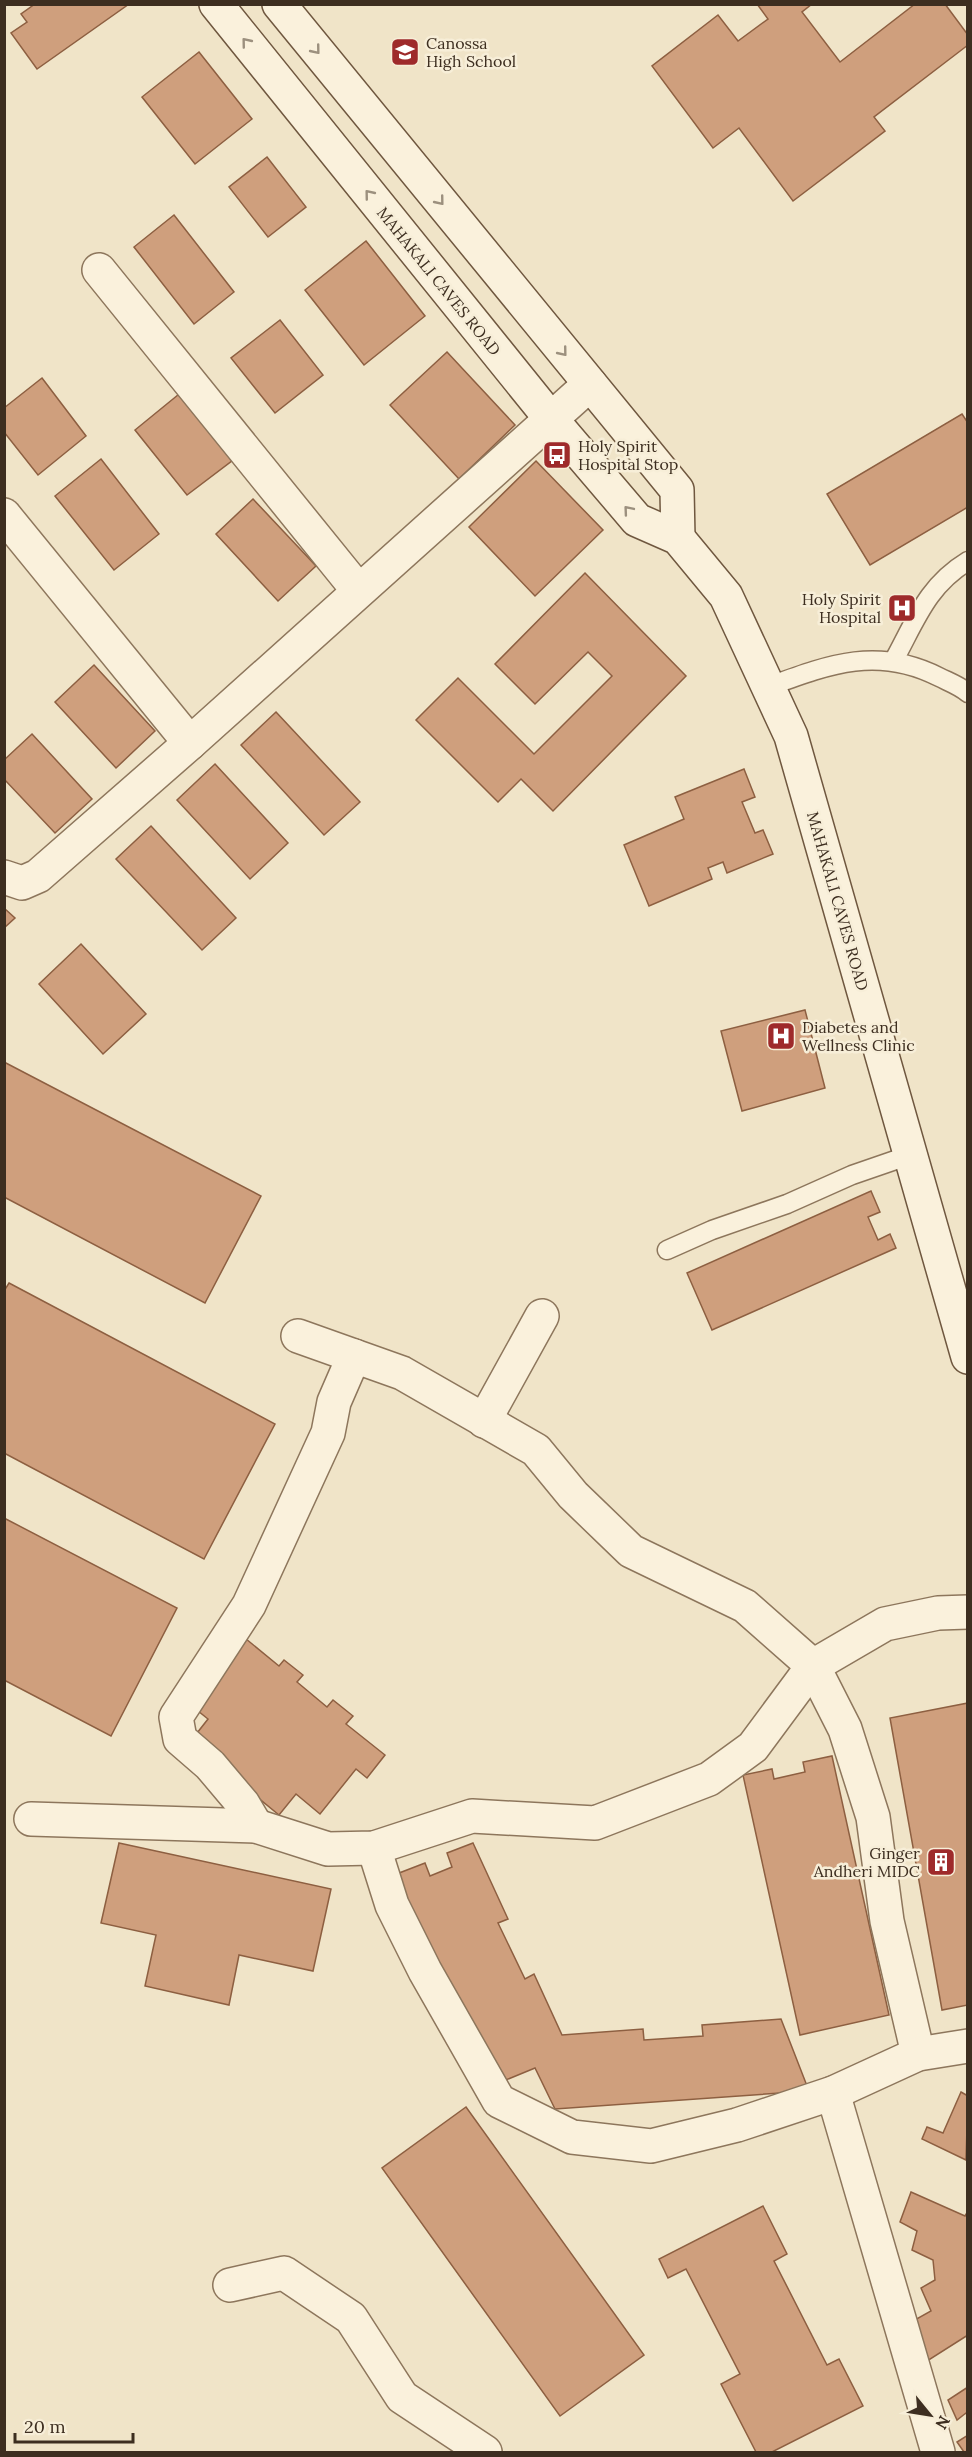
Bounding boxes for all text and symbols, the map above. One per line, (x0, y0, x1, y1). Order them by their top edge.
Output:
place label: Canossa High School (426, 33, 516, 71)
school or university icon: Canossa High School (389, 36, 421, 68)
one-way arrow (242, 38, 253, 49)
one-way arrow (309, 43, 320, 54)
one-way arrow (365, 190, 376, 201)
one-way arrow (432, 194, 443, 205)
street label: MAHAKALI CAVES ROAD (373, 203, 505, 359)
one-way arrow (556, 345, 567, 356)
place label: Holy Spirit Hospital Stop (578, 436, 678, 474)
bus stop icon: Holy Spirit Hospital Stop (541, 439, 573, 471)
one-way arrow (624, 506, 635, 517)
place label: Holy Spirit Hospital (802, 589, 882, 627)
hospital icon: Holy Spirit Hospital (886, 592, 918, 624)
street label: MAHAKALI CAVES ROAD (803, 809, 873, 993)
place label: Diabetes and Wellness Clinic (802, 1017, 915, 1055)
hospital icon: Diabetes and Wellness Clinic (765, 1020, 797, 1052)
place label: Ginger Andheri MIDC (813, 1843, 920, 1881)
building icon: Ginger Andheri MIDC (925, 1846, 957, 1878)
north arrow (900, 2385, 960, 2445)
scale bar (15, 2406, 134, 2444)
text: N (931, 2412, 955, 2433)
text: 20 m (24, 2415, 66, 2438)

